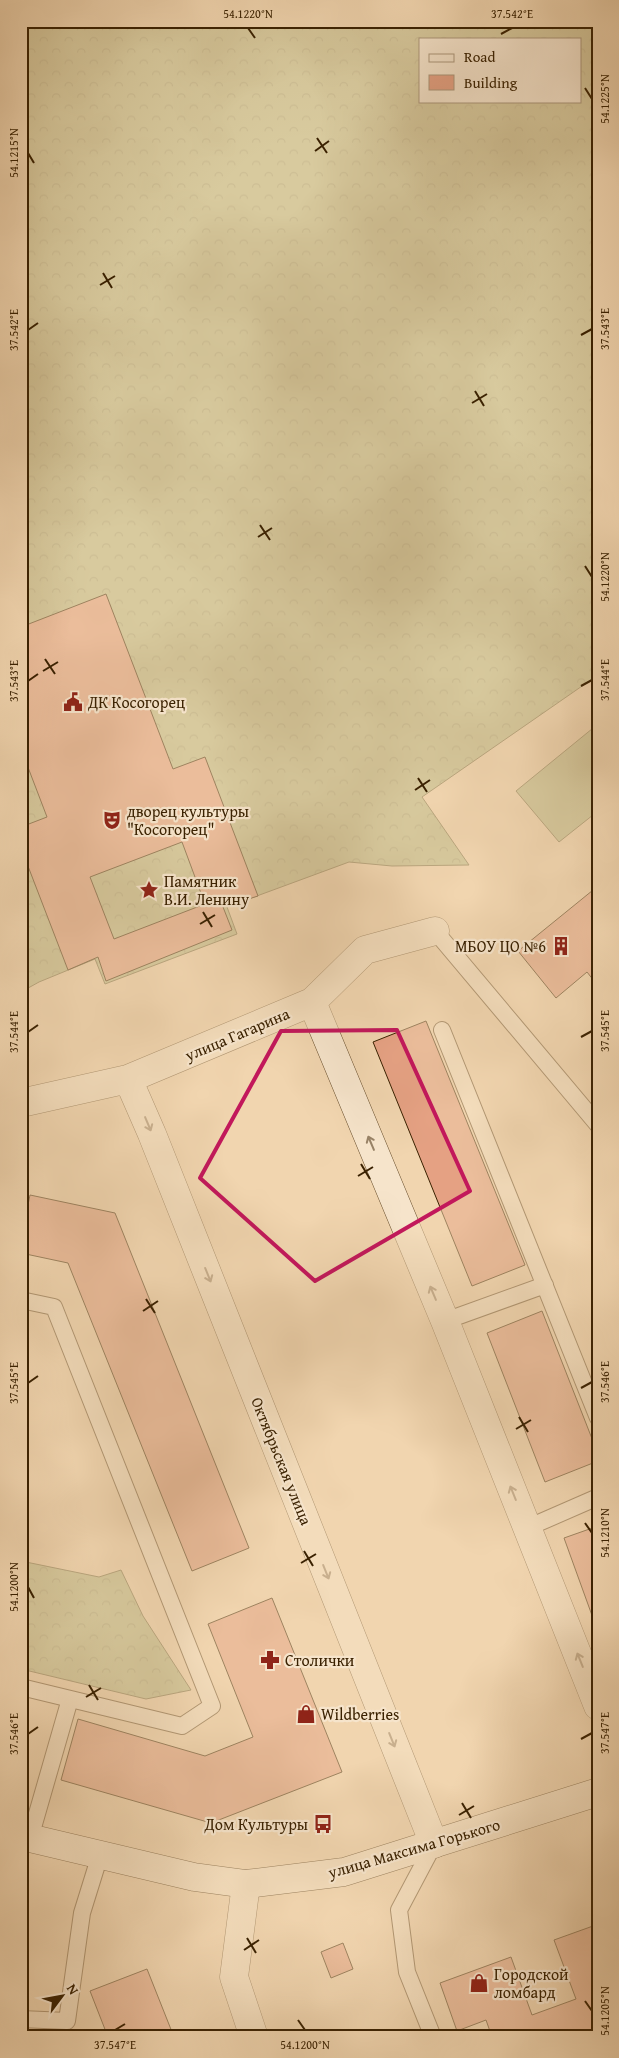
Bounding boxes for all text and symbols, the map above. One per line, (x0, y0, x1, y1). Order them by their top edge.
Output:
text: 54.1220°N (223, 5, 273, 22)
text: 37.542°E (491, 5, 533, 22)
legend (419, 38, 582, 102)
text: Road (464, 46, 495, 67)
text: Building (464, 72, 518, 93)
text: 54.1225°N (596, 74, 613, 124)
text: 54.1215°N (5, 128, 22, 178)
text: 37.543°E (596, 308, 613, 350)
text: 37.542°E (5, 309, 22, 351)
text: 54.1220°N (596, 552, 613, 602)
text: 37.544°E (596, 659, 613, 701)
text: 37.543°E (5, 660, 22, 702)
place label: ДК Косогорец (87, 690, 185, 714)
public building icon: ДК Косогорец (62, 691, 84, 713)
place label: дворец культуры "Косогорец" (127, 799, 249, 841)
theatre icon: дворец культуры "Косогорец" (101, 809, 123, 831)
place label: Памятник В.И. Ленину (164, 869, 249, 911)
place icon: Памятник В.И. Ленину (138, 879, 160, 901)
place label: МБОУ ЦО №6 (455, 934, 546, 958)
building icon: МБОУ ЦО №6 (550, 935, 572, 957)
street label: улица Гагарина (180, 1001, 293, 1067)
text: 37.545°E (596, 1010, 613, 1052)
text: 37.544°E (5, 1011, 22, 1053)
one-way arrow (143, 1116, 153, 1131)
one-way arrow (365, 1136, 375, 1151)
one-way arrow (204, 1267, 213, 1282)
one-way arrow (428, 1286, 437, 1302)
text: 37.546°E (596, 1361, 613, 1403)
text: 37.545°E (5, 1362, 22, 1404)
street label: Октябрьская улица (245, 1393, 319, 1529)
one-way arrow (508, 1486, 518, 1501)
text: 54.1210°N (596, 1508, 613, 1558)
text: 54.1200°N (5, 1562, 22, 1612)
one-way arrow (322, 1564, 331, 1579)
place label: Столички (285, 1648, 355, 1672)
pharmacy icon: Столички (259, 1649, 281, 1671)
one-way arrow (575, 1653, 584, 1668)
place label: Wildberries (321, 1702, 399, 1726)
shop icon: Wildberries (295, 1703, 317, 1725)
text: 37.547°E (596, 1712, 613, 1754)
text: 37.546°E (5, 1713, 22, 1755)
one-way arrow (389, 1732, 398, 1747)
place label: Дом Культуры (204, 1812, 308, 1836)
street label: улица Максима Горького (324, 1812, 503, 1884)
bus stop icon: Дом Культуры (312, 1813, 334, 1835)
place label: Городской ломбард (494, 1962, 569, 2004)
north arrow (38, 1970, 88, 2020)
shop icon: Городской ломбард (468, 1972, 490, 1994)
text: N (62, 1980, 84, 1999)
text: 54.1205°N (596, 1986, 613, 2036)
text: 37.547°E (94, 2036, 136, 2053)
text: 54.1200°N (280, 2036, 330, 2053)

